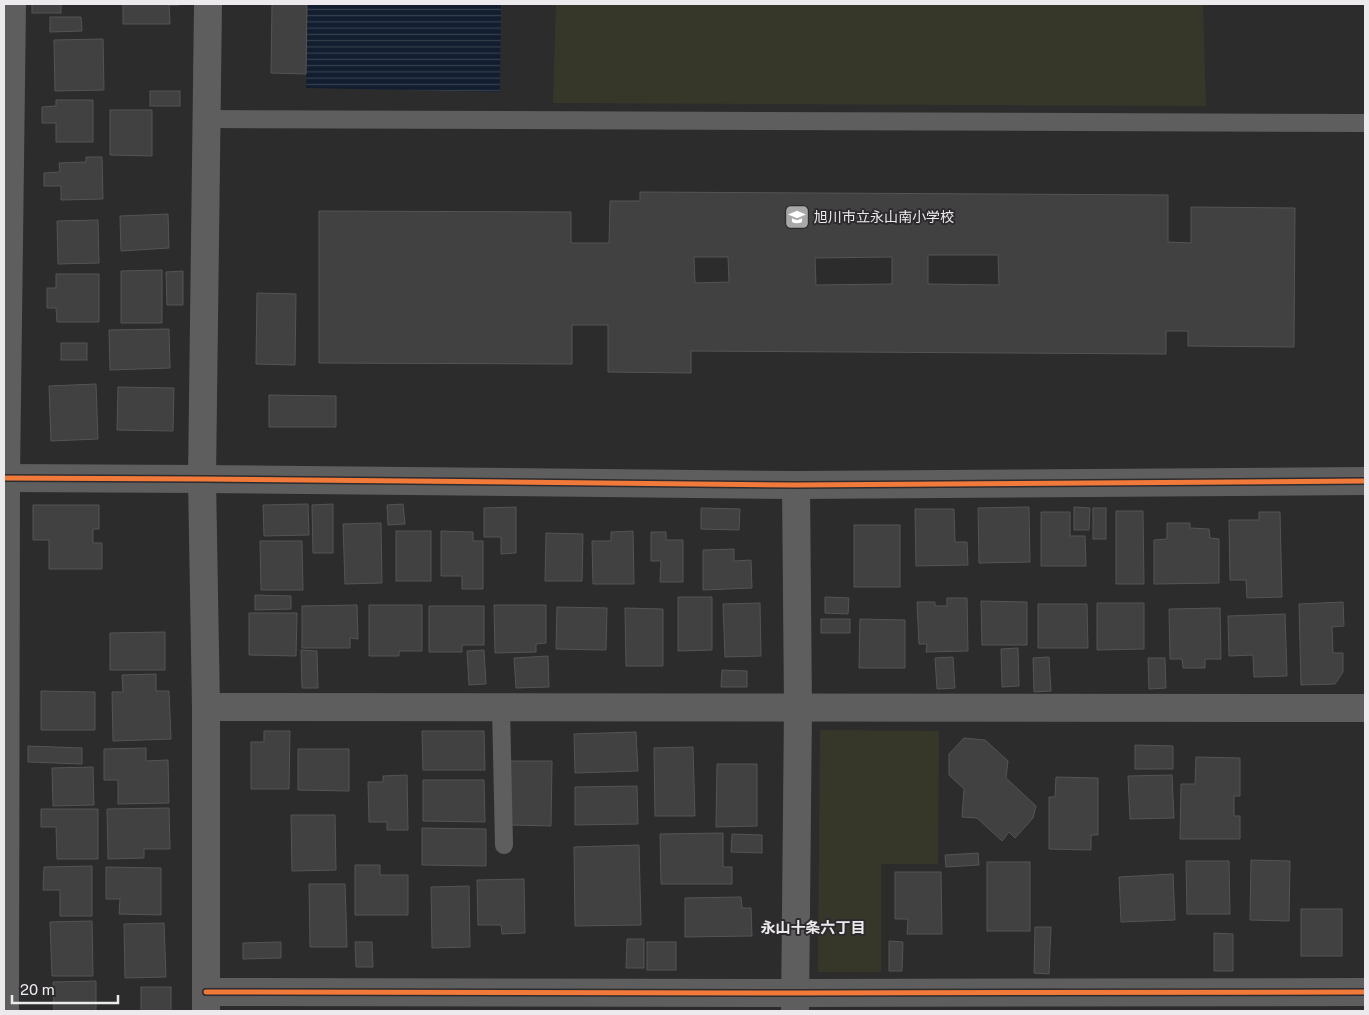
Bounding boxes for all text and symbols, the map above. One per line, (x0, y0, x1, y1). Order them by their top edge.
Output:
school or university icon: 旭川市立永山南小学校 (784, 204, 810, 230)
place label: 旭川市立永山南小学校 (814, 209, 954, 225)
district label: 永山十条六丁目 (760, 919, 866, 936)
scale bar (12, 972, 119, 1004)
text: 20 m (20, 981, 55, 998)

